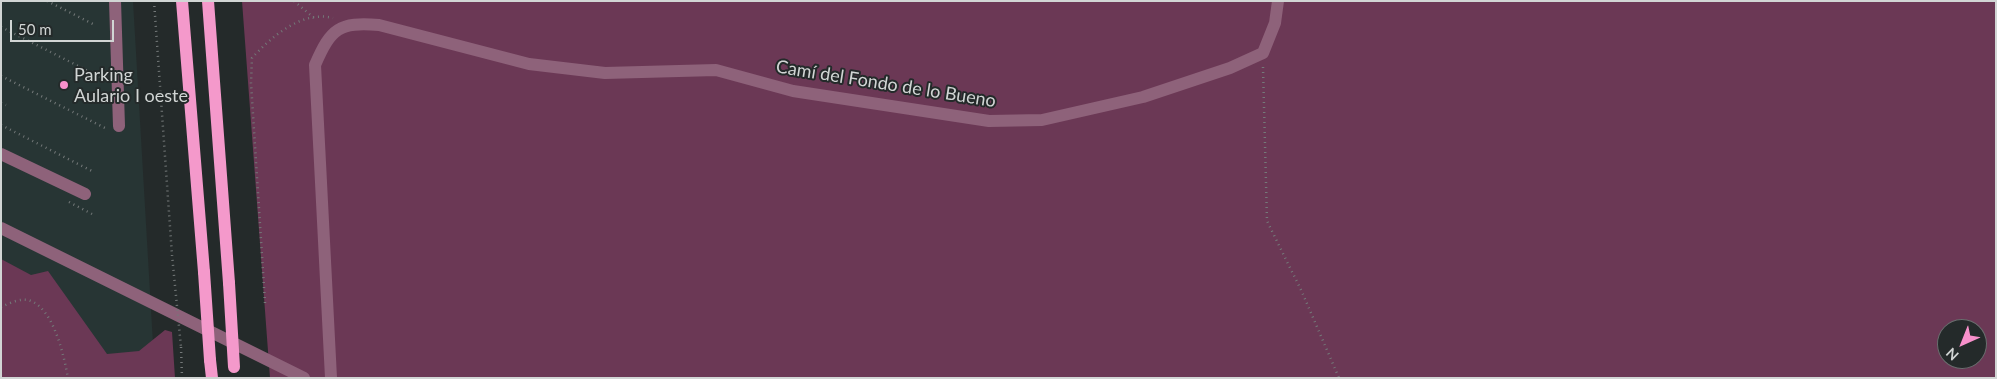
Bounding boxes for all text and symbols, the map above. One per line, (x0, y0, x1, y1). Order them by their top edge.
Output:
scale bar (12, 10, 116, 42)
text: 50 m (18, 20, 52, 38)
street label: Camí del Fondo de lo Bueno (775, 56, 997, 112)
place label: Parking Aulario I oeste (74, 64, 188, 106)
marker: Parking Aulario I oeste (58, 79, 70, 91)
north arrow (1937, 319, 1987, 369)
text: N (1942, 345, 1962, 364)

